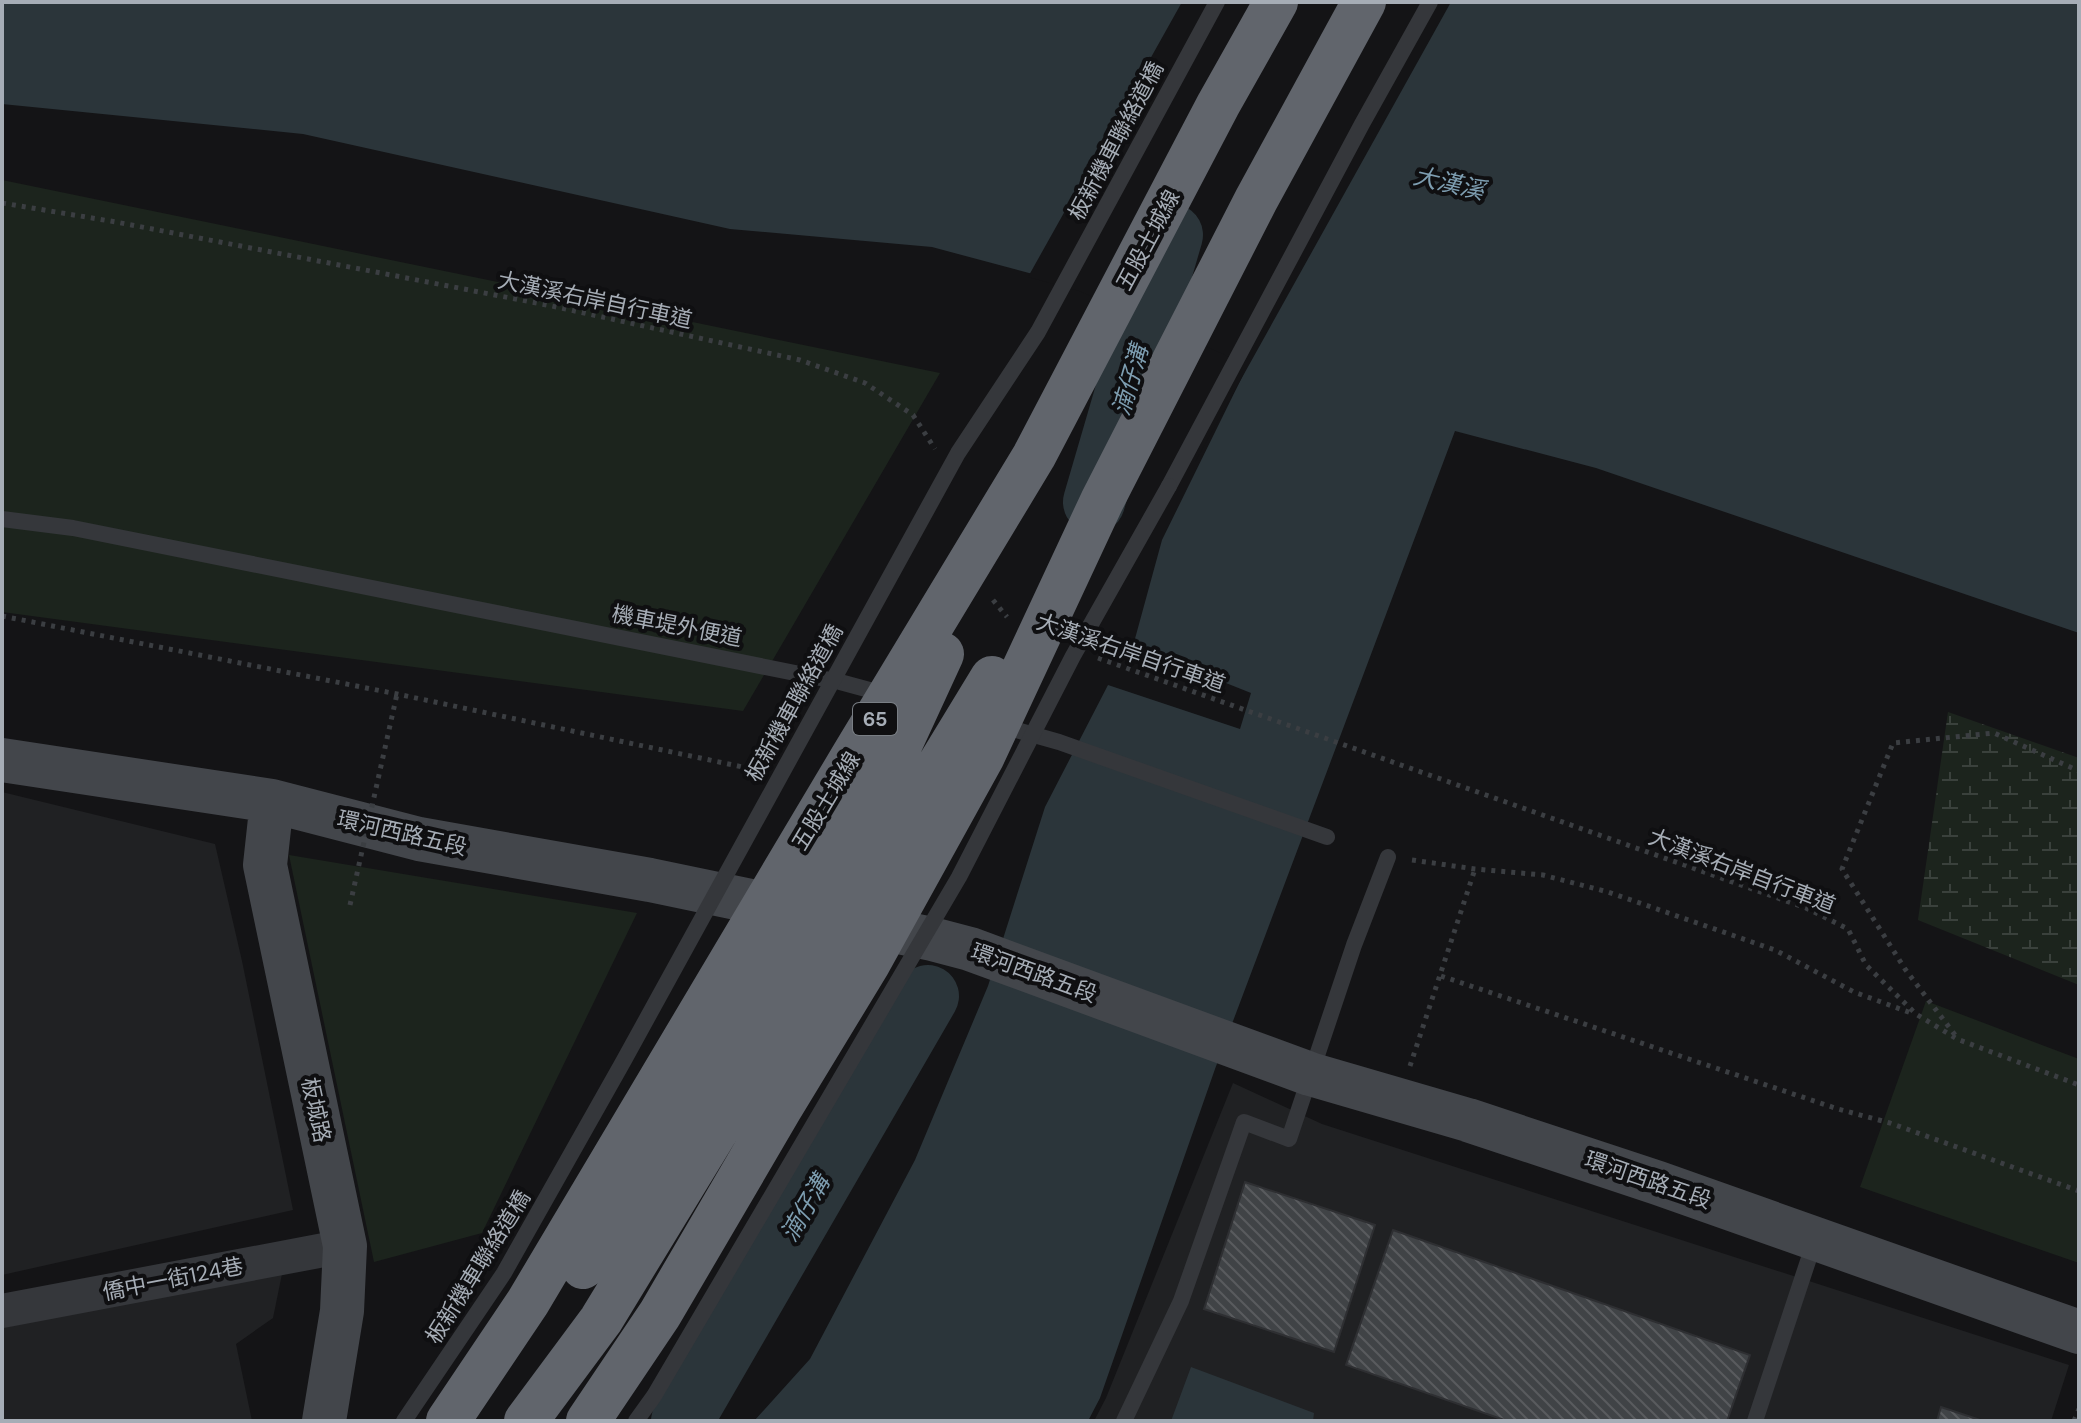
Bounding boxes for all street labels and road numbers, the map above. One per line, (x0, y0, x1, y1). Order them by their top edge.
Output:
street label: 板新機車聯絡道橋 (1062, 56, 1170, 226)
street label: 五股土城線 (1109, 185, 1187, 295)
street label: 大漢溪右岸自行車道 (495, 265, 695, 335)
street label: 機車堤外便道 (609, 599, 745, 653)
street label: 大漢溪右岸自行車道 (1033, 607, 1229, 699)
street label: 板新機車聯絡道橋 (739, 619, 849, 787)
road number: 65 (853, 703, 897, 735)
street label: 五股土城線 (785, 746, 867, 856)
street label: 環河西路五段 (334, 804, 470, 862)
street label: 大漢溪右岸自行車道 (1644, 822, 1840, 920)
street label: 環河西路五段 (967, 937, 1101, 1009)
street label: 板城路 (295, 1075, 337, 1145)
street label: 環河西路五段 (1581, 1145, 1715, 1215)
street label: 板新機車聯絡道橋 (419, 1185, 537, 1349)
street label: 僑中一街124巷 (100, 1251, 246, 1307)

